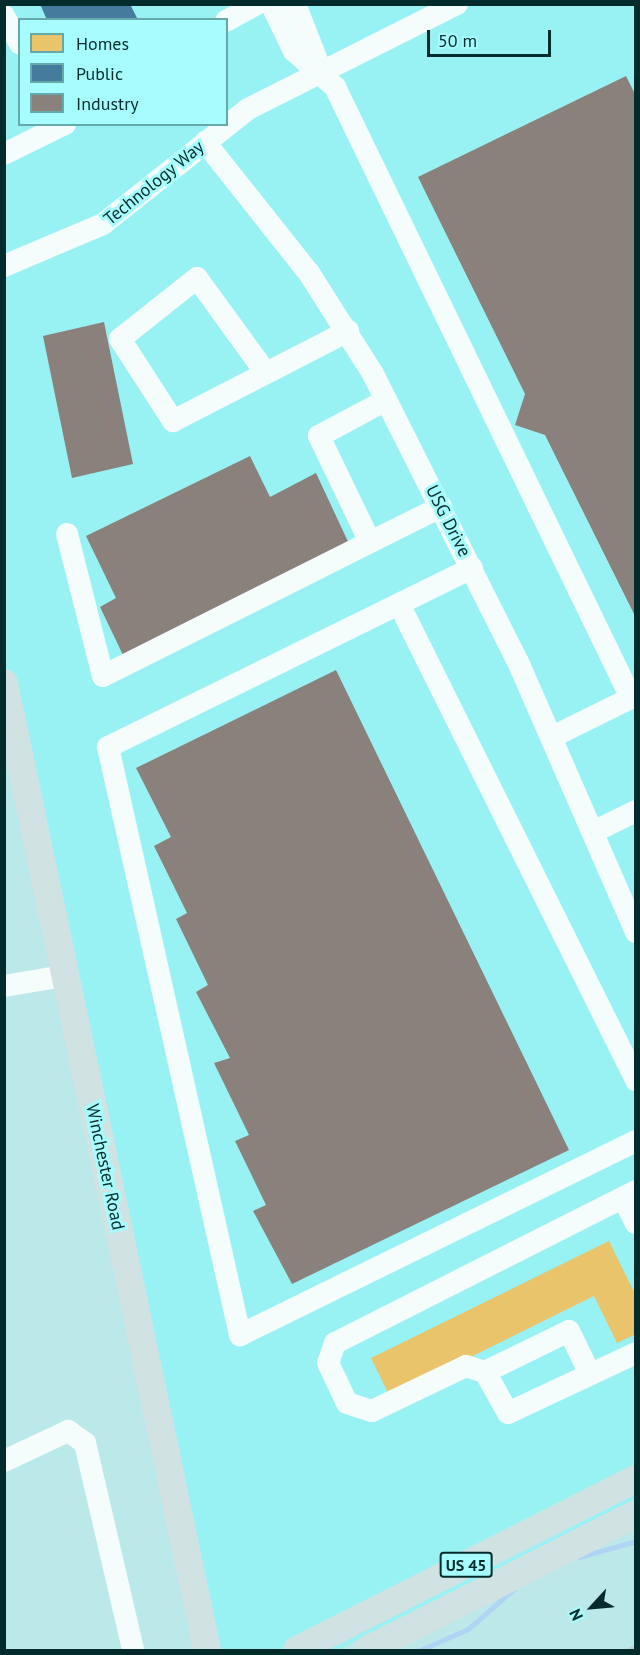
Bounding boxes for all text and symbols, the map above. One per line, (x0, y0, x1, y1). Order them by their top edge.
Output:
legend (18, 18, 228, 126)
scale bar (430, 18, 554, 56)
text: 50 m (438, 29, 477, 52)
text: Homes (76, 32, 129, 55)
text: Public (76, 62, 123, 85)
text: Industry (76, 92, 139, 115)
street label: Technology Way (99, 136, 209, 230)
street label: USG Drive (421, 482, 475, 560)
street label: Winchester Road (81, 1102, 129, 1232)
road number: US 45 (439, 1552, 493, 1578)
north arrow (562, 1577, 622, 1637)
text: N (565, 1606, 587, 1624)

